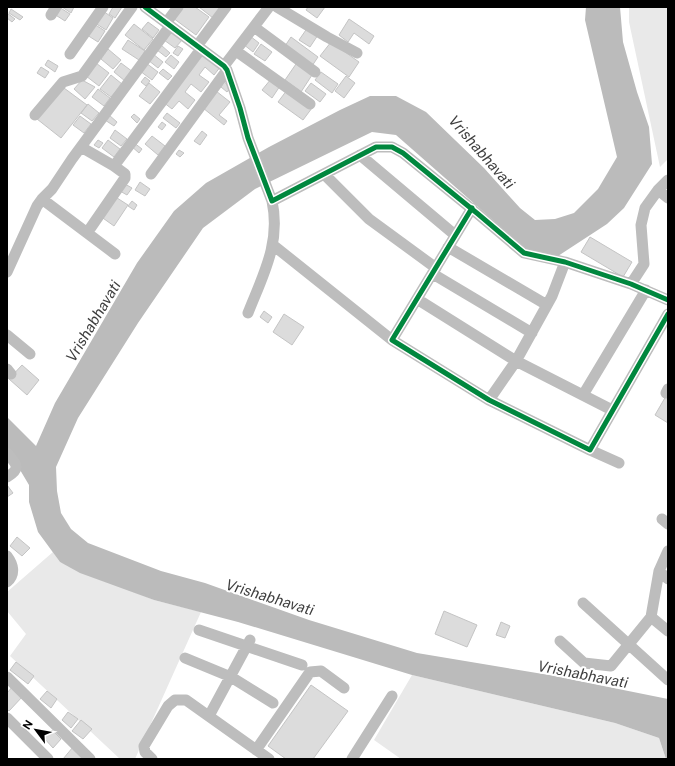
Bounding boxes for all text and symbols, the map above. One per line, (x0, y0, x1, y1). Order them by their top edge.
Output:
water label: Vrishabhavati (446, 112, 519, 192)
water label: Vrishabhavati (62, 277, 124, 365)
water label: Vrishabhavati (224, 576, 316, 619)
water label: Vrishabhavati (537, 657, 630, 691)
north arrow (16, 710, 56, 750)
text: N (20, 718, 35, 732)

